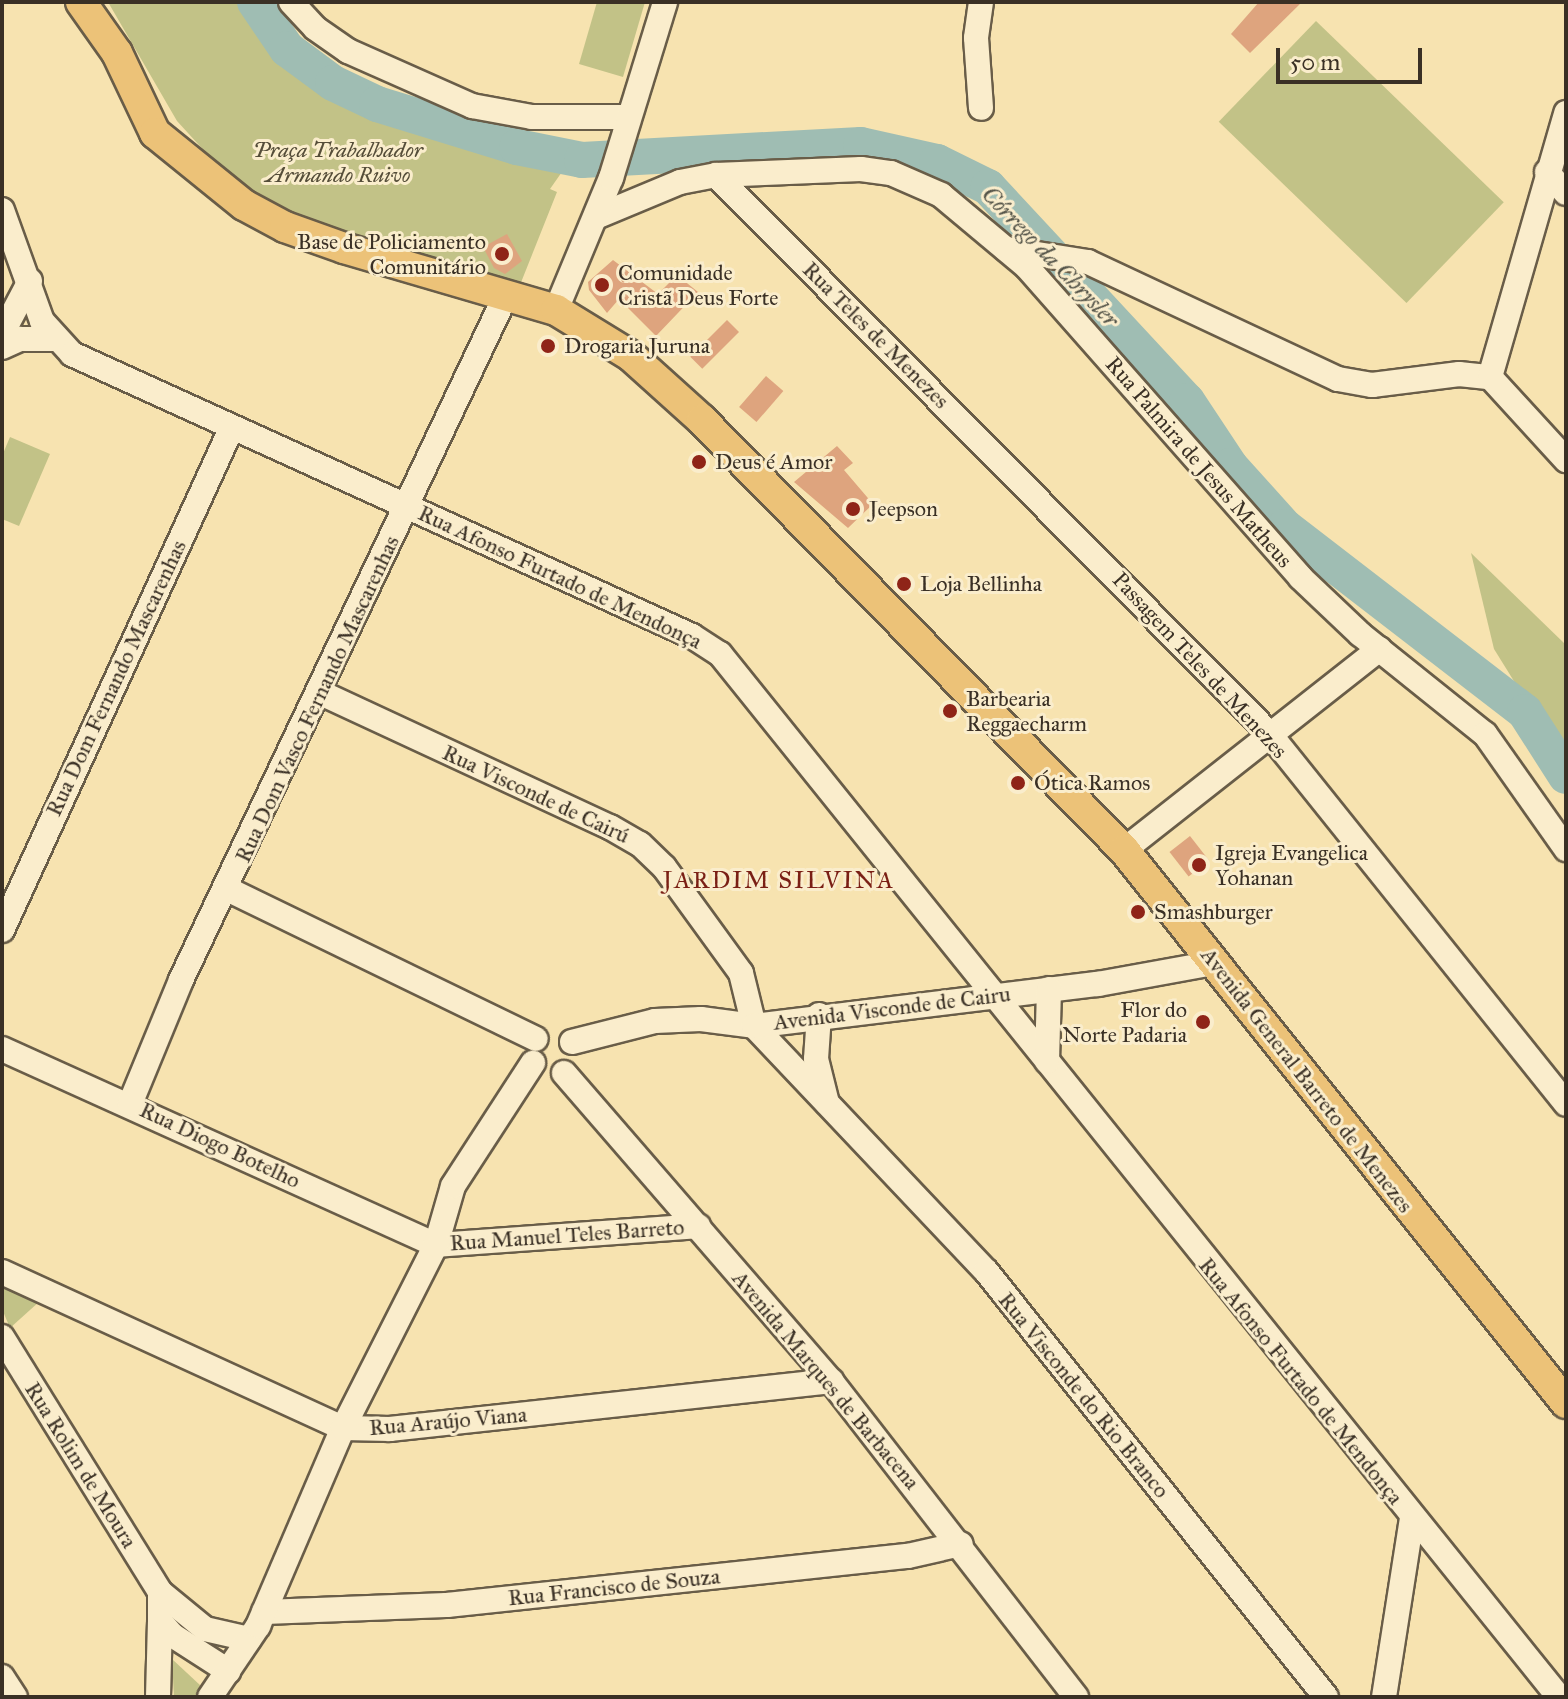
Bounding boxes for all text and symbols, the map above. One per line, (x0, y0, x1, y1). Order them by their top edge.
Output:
scale bar (1280, 32, 1426, 82)
text: 50 m (1290, 47, 1340, 77)
park label: Praça Trabalhador Armando Ruivo (253, 136, 423, 188)
water label: Córrego da Chrysler (975, 180, 1125, 334)
place label: Base de Policiamento Comunitário (297, 228, 486, 280)
marker: Base de Policiamento Comunitário (493, 245, 511, 263)
street label: Rua Teles de Menezes (797, 256, 955, 414)
place label: Comunidade Cristã Deus Forte (618, 259, 778, 310)
marker: Comunidade Cristã Deus Forte (593, 276, 611, 294)
place label: Drogaria Juruna (564, 333, 710, 359)
marker: Drogaria Juruna (539, 337, 557, 355)
street label: Rua Palmira de Jesus Matheus (1100, 351, 1298, 573)
place label: Deus é Amor (715, 449, 833, 475)
marker: Deus é Amor (690, 453, 708, 471)
place label: Jeepson (869, 496, 938, 522)
street label: Rua Afonso Furtado de Mendonça (414, 500, 706, 654)
marker: Jeepson (844, 500, 862, 518)
street label: Rua Dom Vasco Fernando Mascarenhas (229, 531, 405, 867)
street label: Rua Dom Fernando Mascarenhas (40, 536, 192, 820)
street label: Passagem Teles de Menezes (1107, 567, 1293, 763)
place label: Loja Bellinha (920, 571, 1042, 597)
marker: Loja Bellinha (895, 575, 913, 593)
place label: Barbearia Reggaecharm (966, 685, 1087, 736)
marker: Barbearia Reggaecharm (941, 702, 959, 720)
street label: Rua Visconde de Cairú (438, 739, 634, 849)
place label: Ótica Ramos (1034, 770, 1150, 796)
marker: Ótica Ramos (1009, 774, 1027, 792)
place label: Igreja Evangelica Yohanan (1215, 839, 1368, 890)
marker: Igreja Evangelica Yohanan (1190, 856, 1208, 874)
district label: JARDIM SILVINA (663, 867, 895, 895)
place label: Smashburger (1154, 899, 1273, 925)
marker: Smashburger (1129, 903, 1147, 921)
street label: Avenida General Barreto de Menezes (1195, 942, 1419, 1218)
street label: Avenida Visconde de Cairu (772, 980, 1012, 1036)
place label: Flor do Norte Padaria (1062, 996, 1187, 1048)
marker: Flor do Norte Padaria (1194, 1013, 1212, 1031)
street label: Rua Diogo Botelho (136, 1096, 304, 1194)
street label: Rua Manuel Teles Barreto (449, 1214, 685, 1256)
street label: Rua Afonso Furtado de Mendonça (1193, 1252, 1409, 1510)
street label: Avenida Marques de Barbacena (727, 1265, 925, 1495)
street label: Rua Visconde do Rio Branco (993, 1287, 1175, 1503)
street label: Rua Rolim de Moura (19, 1377, 143, 1553)
street label: Rua Araújo Viana (368, 1401, 528, 1441)
street label: Rua Francisco de Souza (507, 1563, 721, 1611)

